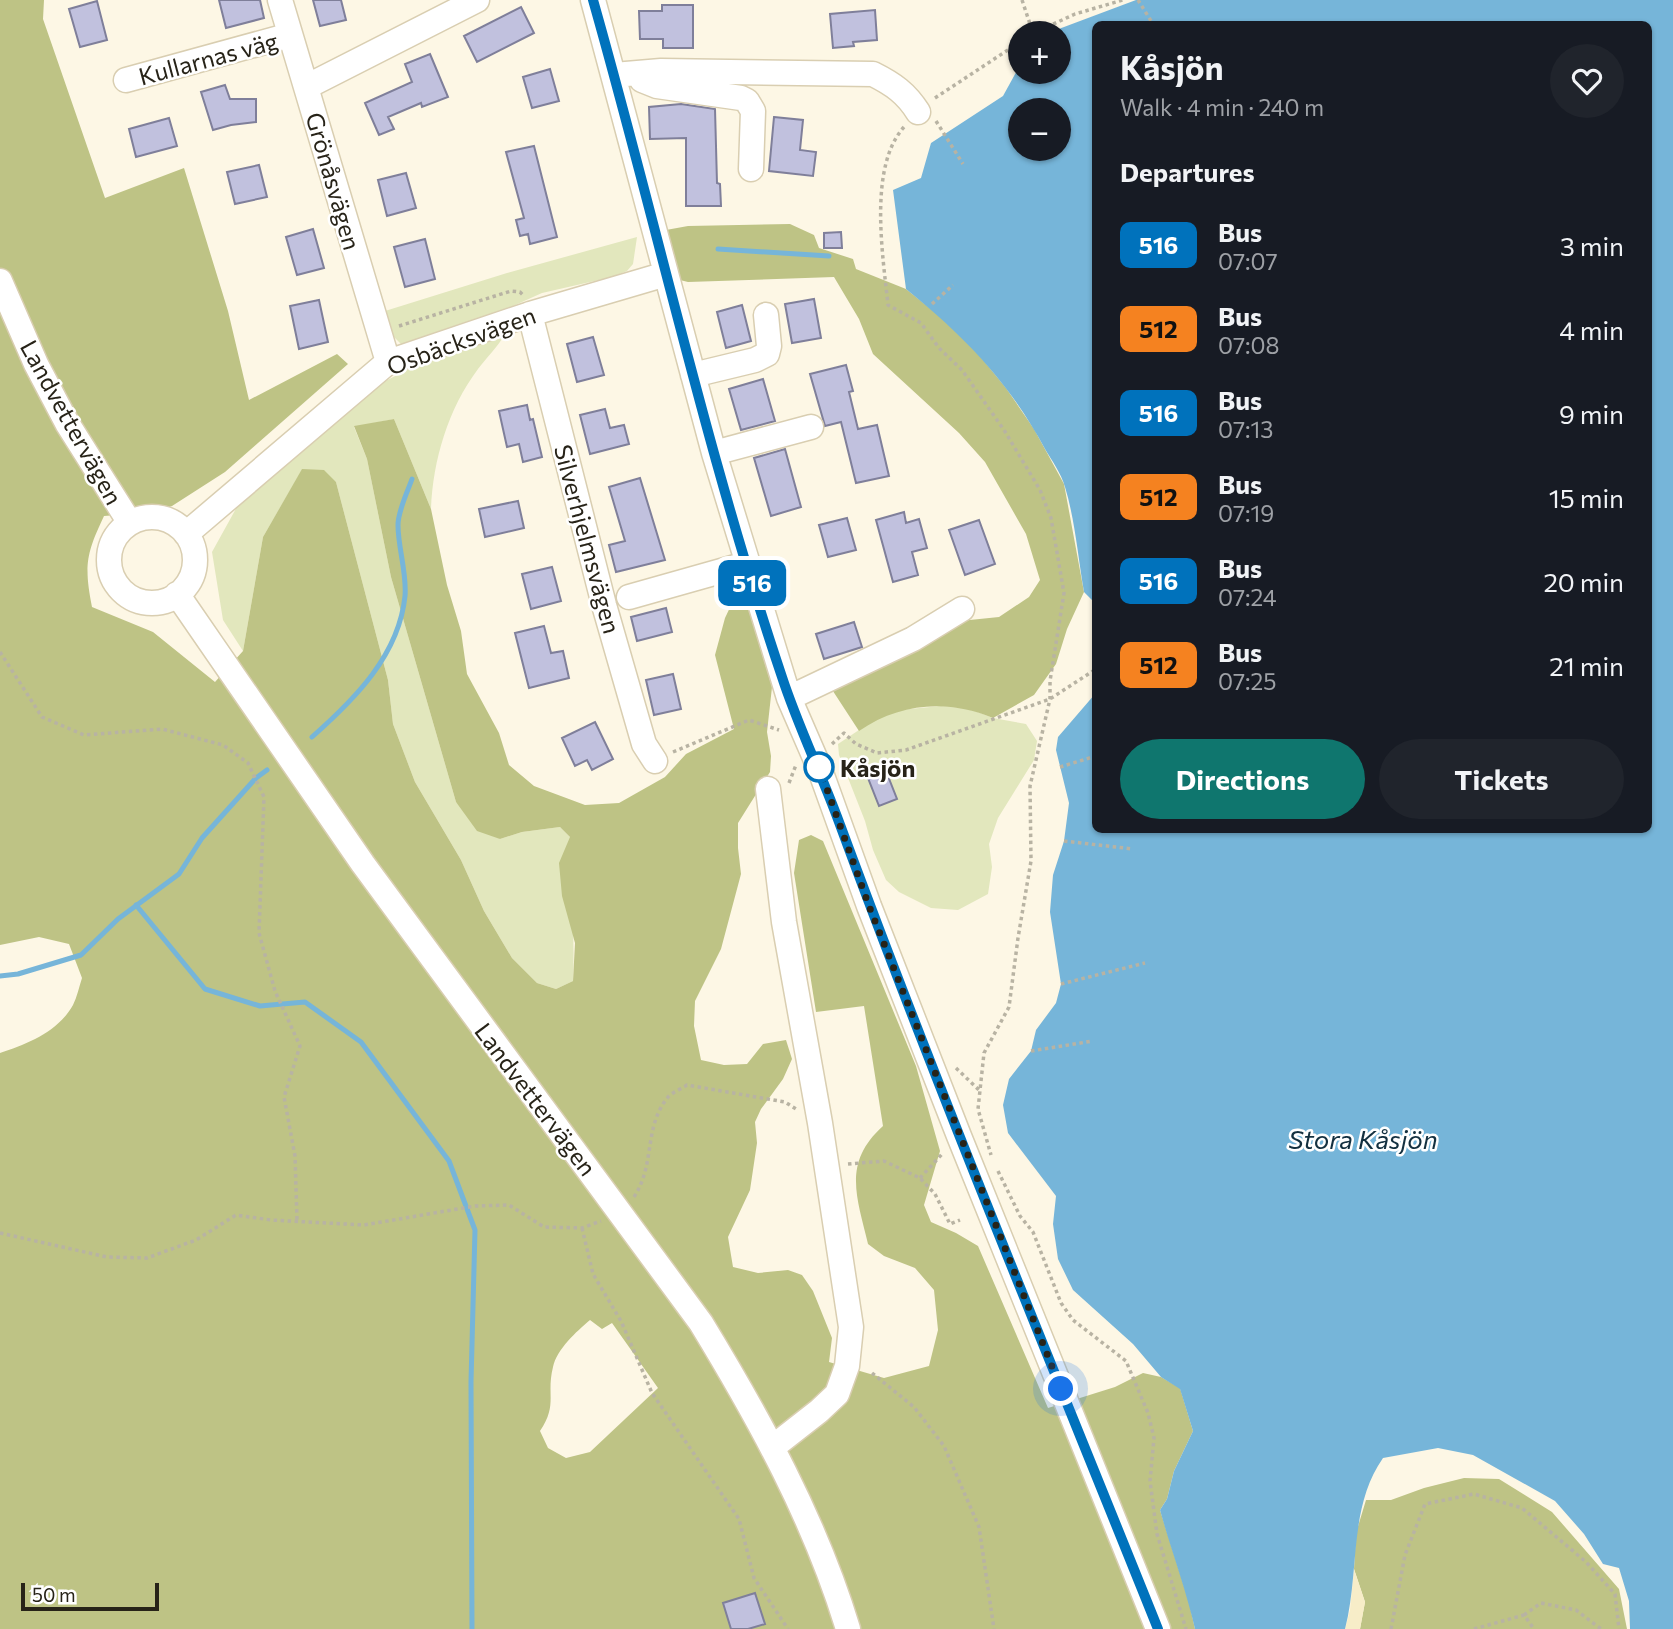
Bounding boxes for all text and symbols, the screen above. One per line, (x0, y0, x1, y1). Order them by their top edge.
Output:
map controls (1008, 21, 1071, 161)
button: + (1008, 21, 1071, 84)
street label: Kullarnas väg (135, 26, 281, 90)
button: heart (1550, 44, 1624, 118)
text: Kåsjön (1120, 46, 1224, 87)
text: Walk · 4 min · 240 m (1120, 93, 1324, 121)
button: − (1008, 98, 1071, 161)
street label: Grönåsvägen (301, 109, 367, 253)
text: Departures (1120, 156, 1255, 187)
text: Bus (1218, 216, 1262, 247)
text: 516 (1139, 230, 1178, 259)
text: 3 min (1560, 230, 1624, 261)
text: 07:07 (1218, 247, 1278, 275)
street label: Osbäcksvägen (383, 300, 539, 380)
text: Bus (1218, 300, 1262, 331)
text: 512 (1139, 314, 1178, 343)
text: 4 min (1559, 314, 1624, 345)
text: 07:08 (1218, 331, 1279, 359)
street label: Landvettervägen (15, 335, 129, 509)
text: Bus (1218, 384, 1262, 415)
text: 516 (1139, 398, 1178, 427)
text: 9 min (1559, 398, 1624, 429)
text: 07:13 (1218, 415, 1273, 443)
street label: Silverhjelmsvägen (549, 441, 627, 637)
text: Bus (1218, 468, 1262, 499)
text: 512 (1139, 482, 1178, 511)
text: 15 min (1549, 482, 1624, 513)
text: 07:19 (1218, 499, 1274, 527)
text: Bus (1218, 552, 1262, 583)
line badge: 516 (712, 560, 792, 606)
text: 516 (1139, 566, 1178, 595)
text: 20 min (1543, 566, 1624, 597)
text: 516 (732, 568, 772, 597)
text: 07:24 (1218, 583, 1277, 611)
text: Bus (1218, 636, 1262, 667)
text: 512 (1139, 650, 1178, 679)
text: 21 min (1549, 650, 1624, 681)
text: 07:25 (1218, 667, 1276, 695)
button: Directions (1120, 739, 1365, 819)
button: Tickets (1379, 739, 1624, 819)
marker: Kåsjön (804, 752, 834, 782)
place label: Kåsjön (840, 753, 915, 782)
street label: Landvettervägen (469, 1017, 603, 1181)
water label: Stora Kåsjön (1288, 1123, 1438, 1154)
your location (1043, 1371, 1078, 1406)
scale bar (21, 1580, 159, 1612)
text: 50 m (32, 1583, 76, 1606)

